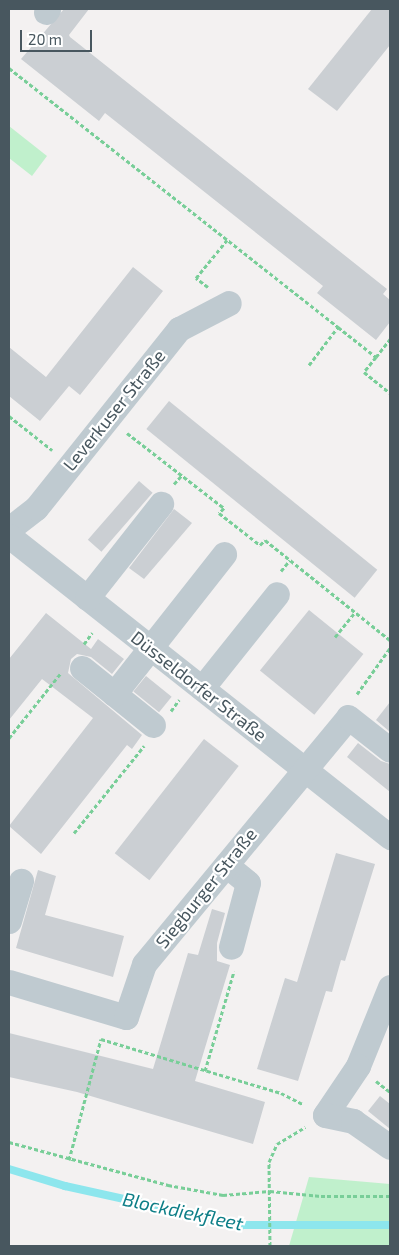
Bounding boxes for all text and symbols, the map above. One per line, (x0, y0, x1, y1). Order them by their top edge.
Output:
scale bar (22, 20, 95, 52)
text: 20 m (28, 30, 62, 48)
street label: Leverkuser Straße (58, 345, 170, 475)
street label: Düsseldorfer Straße (127, 626, 271, 746)
street label: Siegburger Straße (151, 823, 261, 953)
water label: Blockdiekfleet (121, 1187, 245, 1235)

